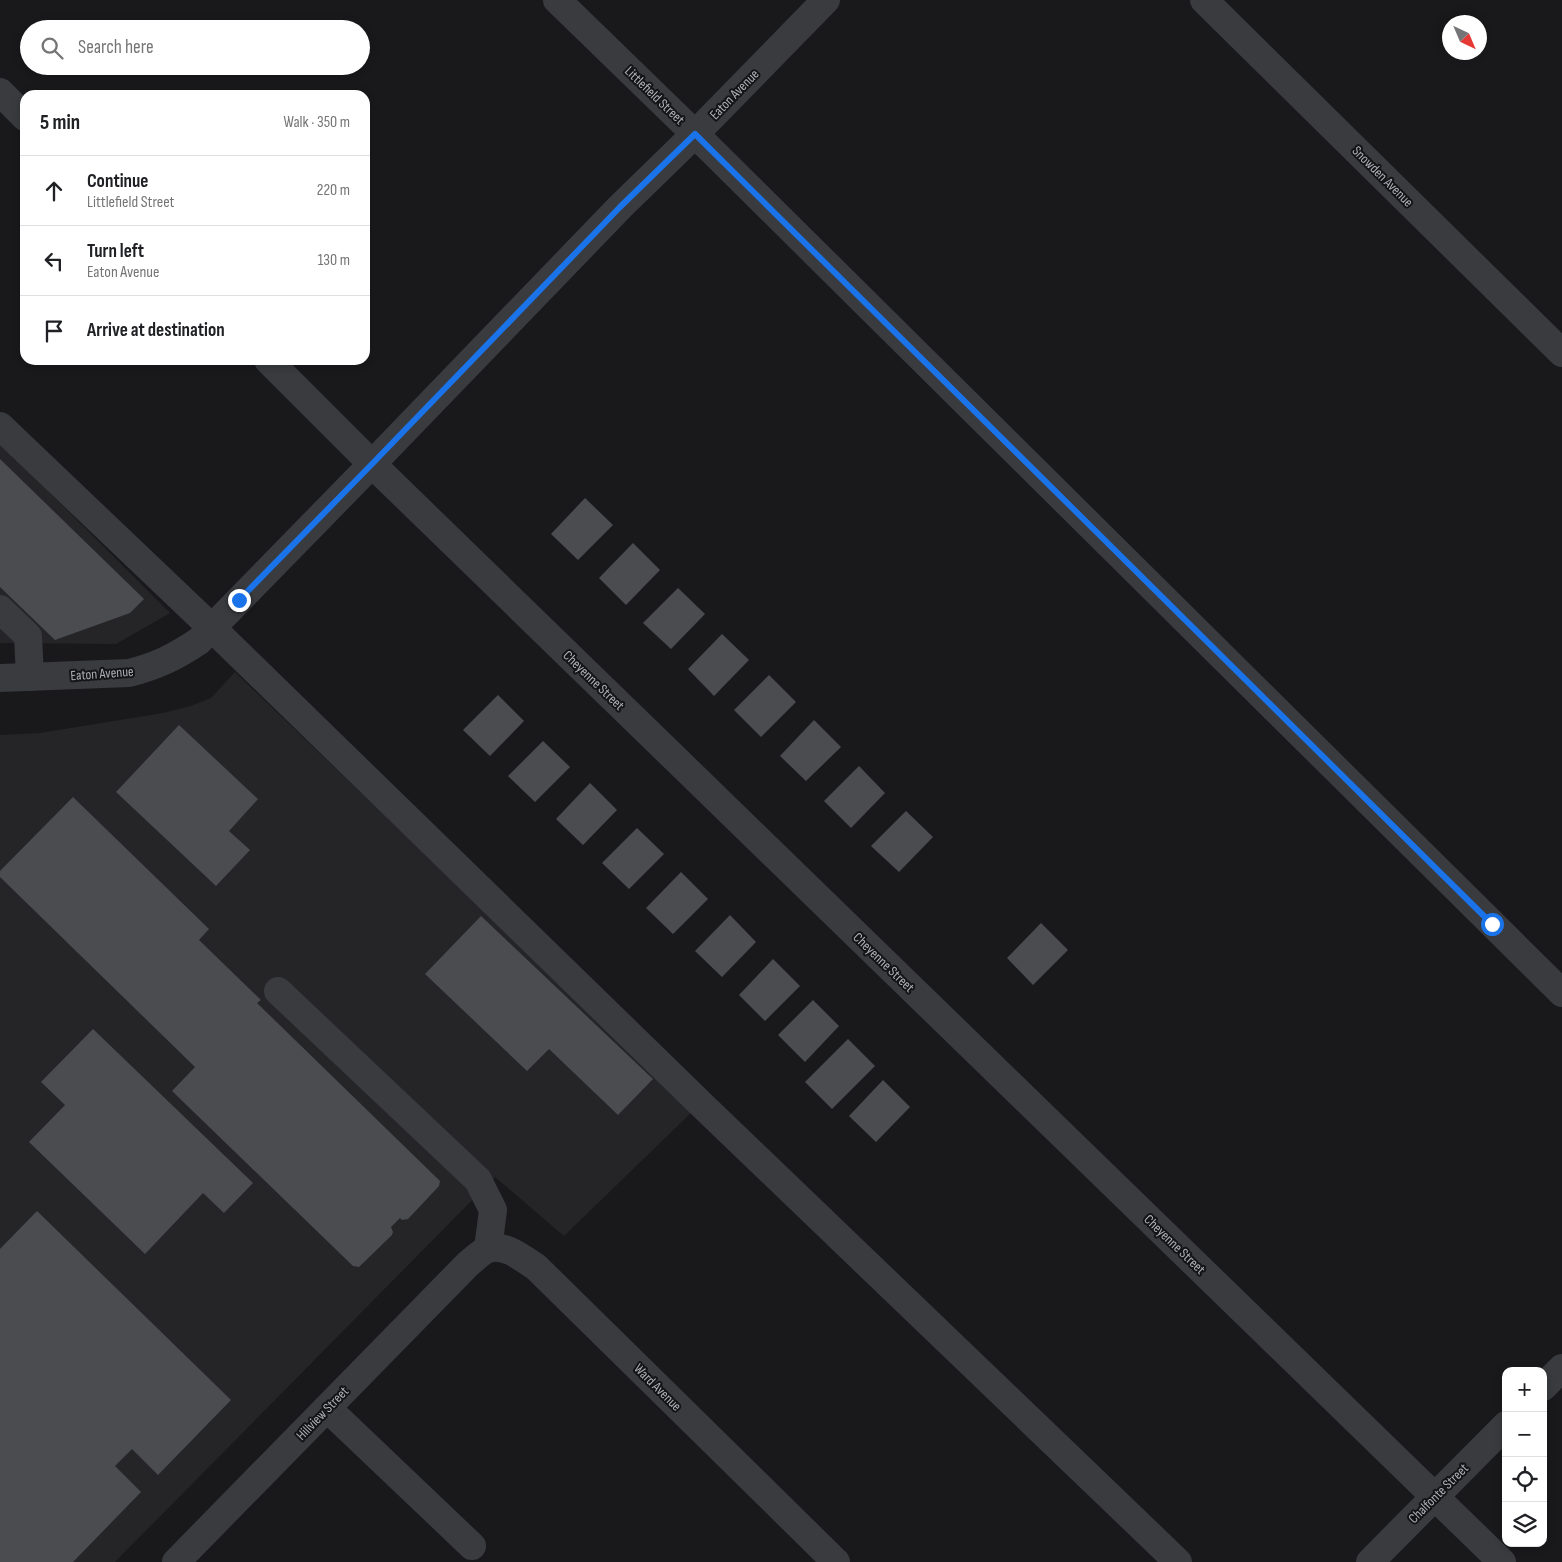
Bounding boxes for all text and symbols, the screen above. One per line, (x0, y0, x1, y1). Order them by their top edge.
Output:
north arrow (1442, 15, 1487, 60)
search box (20, 20, 370, 75)
icon: search (38, 34, 66, 62)
text: Search here (78, 36, 154, 59)
street label: Littlefield Street (621, 63, 688, 128)
street label: Eaton Avenue (706, 66, 762, 123)
text: 5 min (40, 110, 80, 135)
text: Walk · 350 m (283, 113, 350, 132)
street label: Snowden Avenue (1349, 142, 1417, 210)
text: Continue (87, 170, 148, 193)
icon: ahead (40, 177, 68, 205)
text: 220 m (317, 181, 350, 200)
text: Littlefield Street (87, 193, 174, 212)
text: Turn left (87, 240, 144, 263)
icon: left (40, 247, 68, 275)
text: 130 m (318, 251, 350, 270)
text: Eaton Avenue (87, 263, 159, 282)
icon: arrive (40, 317, 68, 345)
text: Arrive at destination (87, 319, 225, 342)
route end (228, 589, 251, 612)
street label: Cheyenne Street (559, 647, 628, 714)
street label: Eaton Avenue (70, 663, 134, 684)
route start (1481, 913, 1504, 936)
street label: Cheyenne Street (849, 929, 918, 996)
street label: Cheyenne Street (1140, 1211, 1209, 1278)
street label: Ward Avenue (630, 1360, 685, 1415)
map controls (1502, 1367, 1547, 1547)
button: + (1502, 1367, 1547, 1412)
street label: Hillview Street (293, 1383, 352, 1444)
button: − (1502, 1412, 1547, 1457)
button: locate (1502, 1457, 1547, 1502)
street label: Chalfonte Street (1405, 1460, 1472, 1527)
button: layers (1502, 1502, 1547, 1547)

